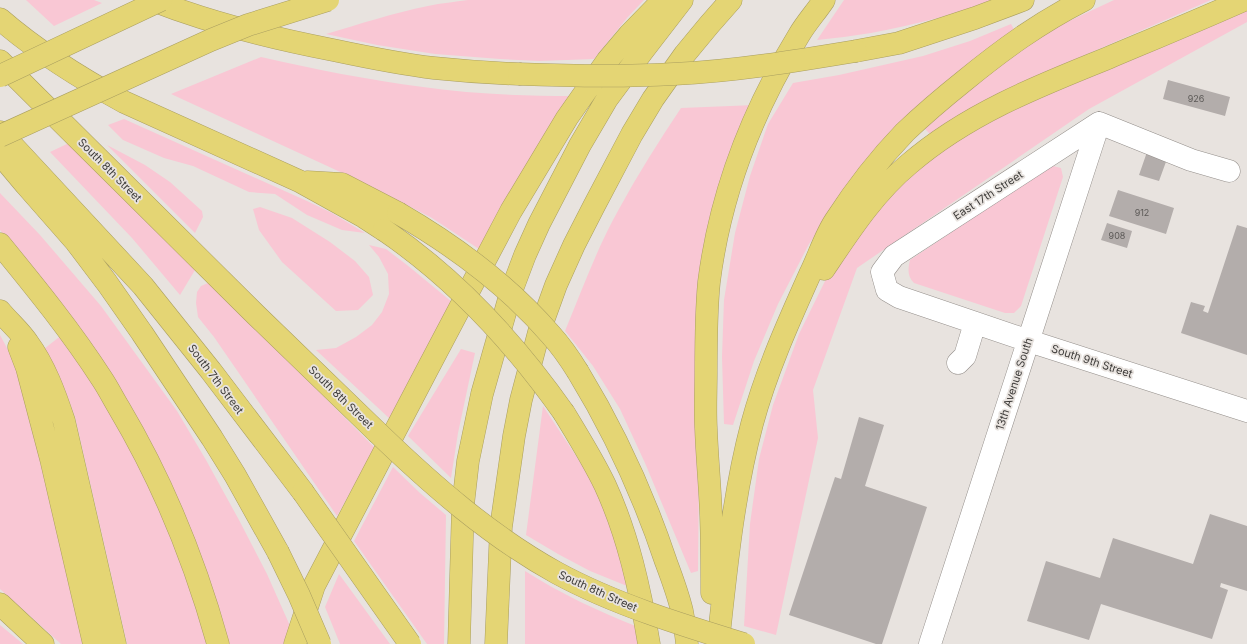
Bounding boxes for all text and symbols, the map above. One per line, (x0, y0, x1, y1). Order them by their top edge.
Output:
house number: 926 (1188, 93, 1205, 104)
street label: South 8th Street (75, 135, 145, 205)
street label: East 17th Street (951, 167, 1026, 223)
house number: 912 (1135, 207, 1149, 218)
house number: 908 (1109, 230, 1126, 241)
street label: 13th Avenue South (992, 336, 1036, 432)
street label: South 7th Street (185, 341, 247, 417)
street label: South 9th Street (1050, 341, 1135, 381)
street label: South 8th Street (306, 363, 377, 432)
street label: South 8th Street (557, 567, 640, 615)

